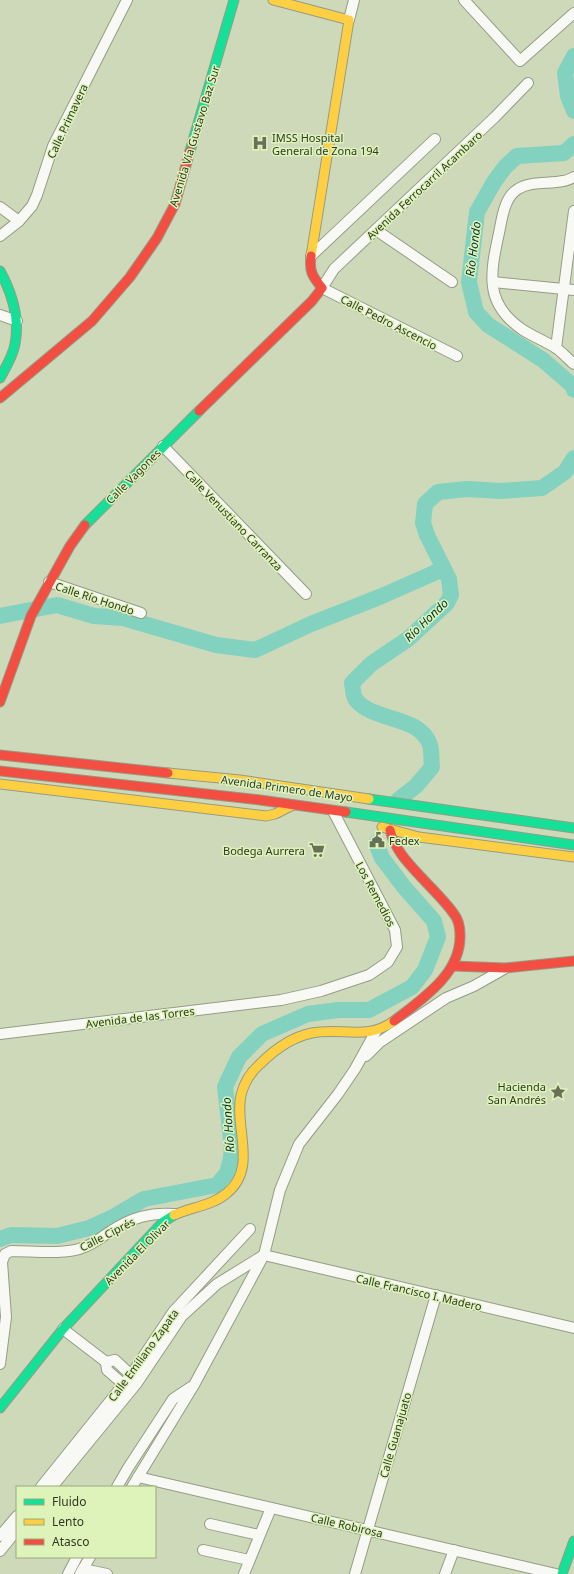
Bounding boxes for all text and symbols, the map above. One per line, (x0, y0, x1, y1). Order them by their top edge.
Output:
street label: Avenida Vía Gustavo Baz Sur (165, 63, 223, 208)
street label: Calle Primavera (43, 81, 91, 161)
street label: Avenida Ferrocarril Acambaro (363, 127, 485, 243)
place label: IMSS Hospital General de Zona 194 (272, 130, 380, 158)
hospital icon: IMSS Hospital General de Zona 194 (251, 134, 269, 152)
water label: Río Hondo (461, 220, 485, 278)
street label: Calle Pedro Ascencio (338, 291, 440, 353)
street label: Calle Vagones (102, 445, 164, 507)
street label: Calle Venustiano Carranza (182, 466, 286, 574)
street label: Calle Río Hondo (54, 578, 137, 618)
water label: Río Hondo (400, 594, 452, 645)
street label: Avenida Primero de Mayo (220, 771, 354, 805)
public building icon: Fedex (368, 831, 386, 849)
place label: Fedex (389, 833, 420, 848)
supermarket icon: Bodega Aurrera (308, 841, 326, 859)
place label: Bodega Aurrera (223, 843, 305, 858)
street label: Los Remedios (353, 859, 399, 929)
street label: Avenida de las Torres (85, 1003, 195, 1031)
place label: Hacienda San Andrés (488, 1079, 546, 1107)
place icon: Hacienda San Andrés (549, 1083, 567, 1101)
water label: Río Hondo (218, 1097, 238, 1153)
street label: Calle Ciprés (77, 1214, 137, 1254)
street label: Avenida El Olivar (101, 1216, 173, 1288)
street label: Calle Francisco I. Madero (355, 1270, 484, 1314)
street label: Calle Emiliano Zapata (104, 1306, 182, 1404)
street label: Calle Guanajuato (376, 1390, 414, 1479)
legend (16, 1486, 156, 1558)
text: Fluido (52, 1493, 86, 1510)
street label: Calle Robirosa (310, 1509, 384, 1541)
text: Lento (52, 1513, 84, 1530)
text: Atasco (52, 1533, 90, 1550)

